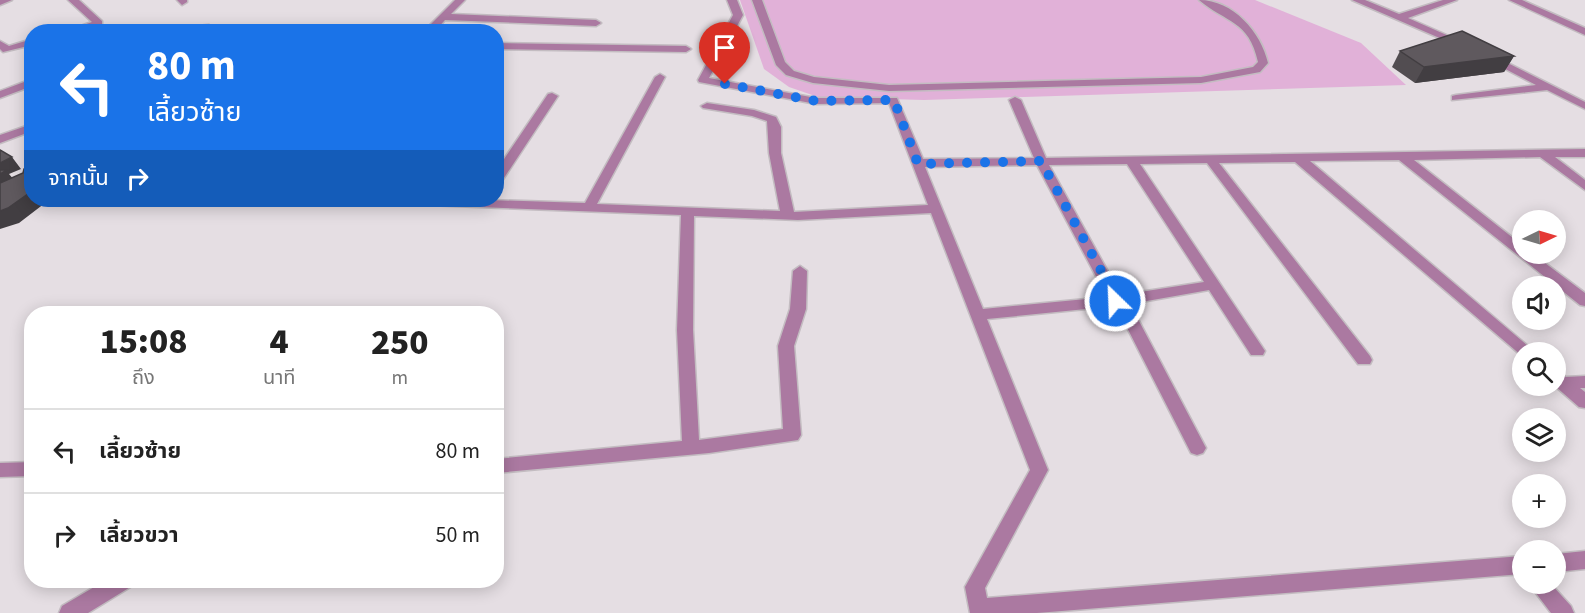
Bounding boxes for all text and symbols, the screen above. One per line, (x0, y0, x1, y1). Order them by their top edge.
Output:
pin (699, 22, 750, 84)
icon: arrive (708, 31, 741, 64)
text: 80 m (147, 36, 236, 96)
icon: left (48, 48, 126, 126)
text: เลี้ยวซ้าย (147, 93, 241, 132)
text: จากนั้น (48, 162, 109, 194)
icon: right (121, 162, 154, 195)
north arrow (1512, 210, 1566, 264)
map controls (1512, 210, 1566, 594)
position arrow (1083, 269, 1147, 333)
button: sound (1512, 276, 1566, 330)
text: 15:08 (99, 316, 187, 367)
text: 4 (270, 316, 289, 367)
text: 250 (371, 317, 429, 368)
button: search (1512, 342, 1566, 396)
text: ถึง (132, 364, 155, 392)
text: นาที (263, 364, 295, 392)
text: m (391, 364, 408, 392)
button: layers (1512, 408, 1566, 462)
icon: left (48, 435, 81, 468)
text: เลี้ยวซ้าย (99, 435, 181, 467)
text: 80 m (435, 435, 480, 467)
button: + (1512, 474, 1566, 528)
icon: right (48, 519, 81, 552)
text: เลี้ยวขวา (99, 519, 179, 551)
text: 50 m (435, 519, 480, 551)
button: − (1512, 540, 1566, 594)

